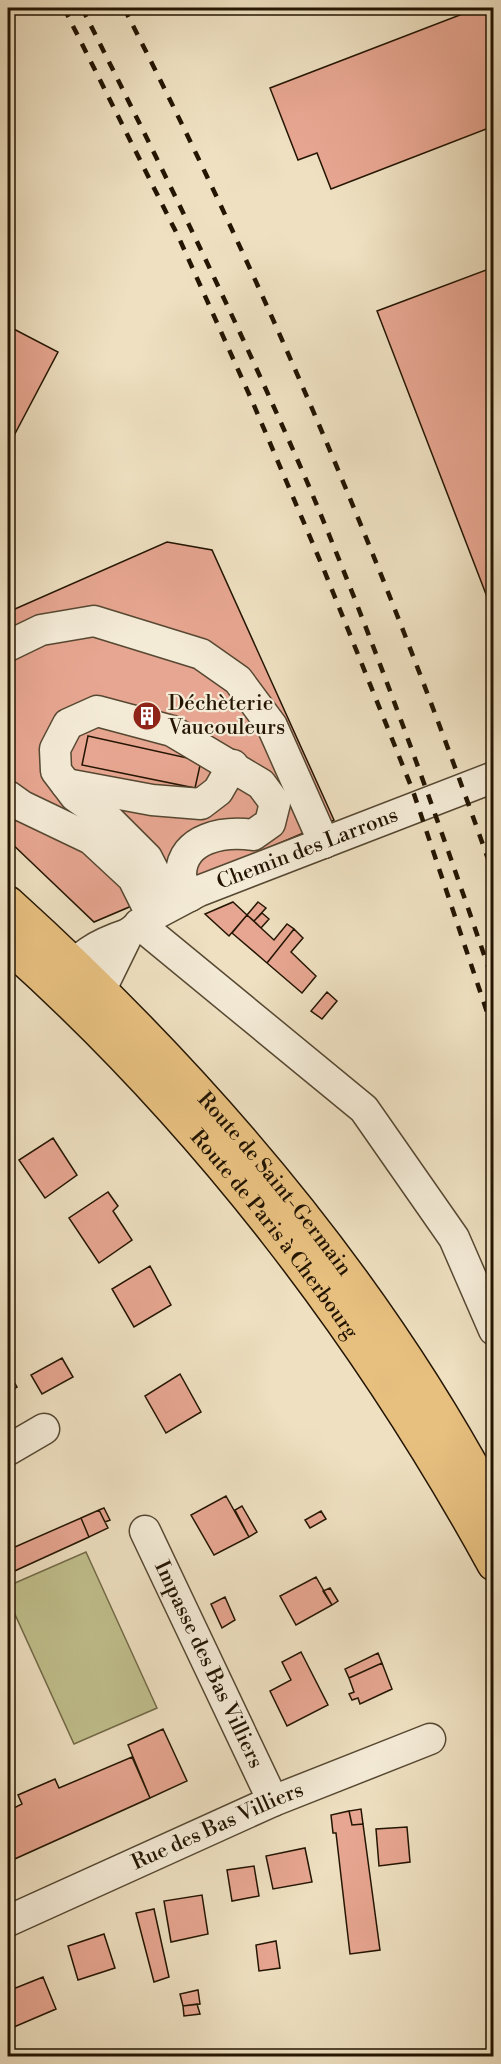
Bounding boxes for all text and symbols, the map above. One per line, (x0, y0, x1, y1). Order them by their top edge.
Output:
place label: Déchèterie Vaucouleurs (167, 691, 285, 741)
building icon: Déchèterie Vaucouleurs (131, 700, 163, 732)
street label: Chemin des Larrons (213, 802, 402, 896)
street label: Route de Saint-Germain (192, 1087, 358, 1282)
street label: Route de Paris à Cherbourg (184, 1125, 364, 1344)
street label: Impasse des Bas Villiers (148, 1557, 269, 1773)
street label: Rue des Bas Villiers (128, 1777, 307, 1876)

